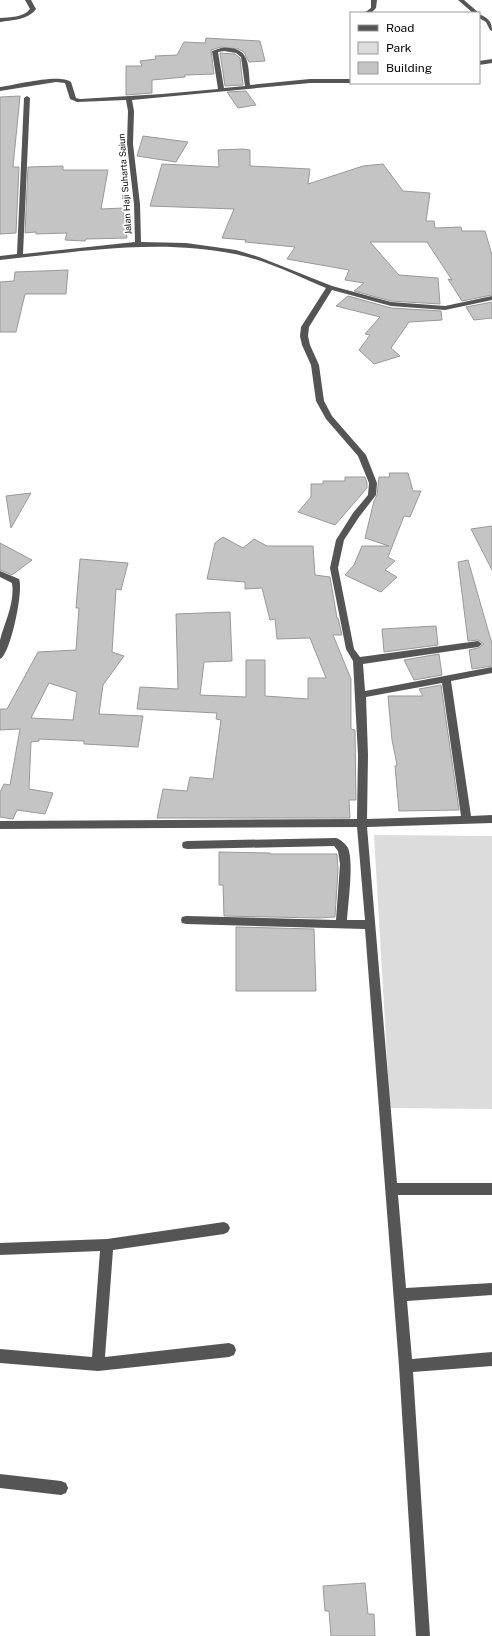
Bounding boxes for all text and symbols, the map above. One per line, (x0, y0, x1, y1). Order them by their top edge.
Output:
legend (350, 12, 480, 84)
text: Road (386, 21, 414, 35)
text: Park (386, 41, 412, 55)
text: Building (386, 61, 432, 75)
street label: Jalan Haji Suharta Saiun (115, 133, 134, 235)

